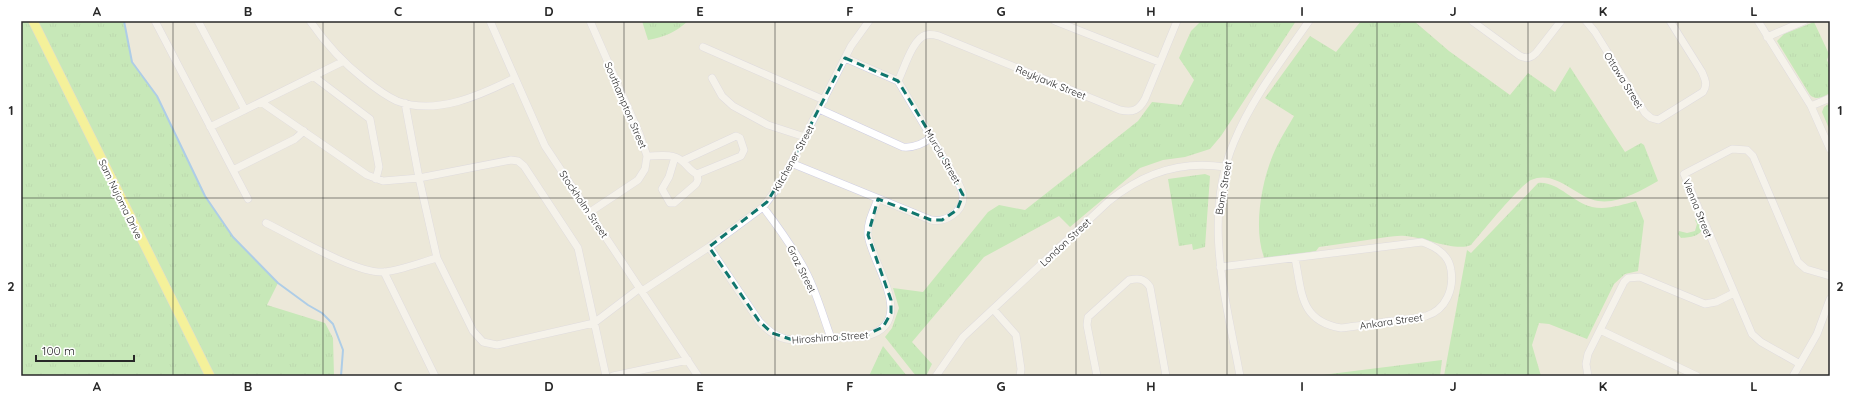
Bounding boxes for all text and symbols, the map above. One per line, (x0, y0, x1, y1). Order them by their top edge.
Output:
text: A (93, 3, 102, 19)
text: B (244, 3, 252, 19)
text: C (394, 3, 402, 19)
text: D (544, 3, 554, 19)
text: E (696, 3, 704, 19)
text: F (846, 3, 854, 19)
text: G (996, 3, 1006, 19)
text: H (1146, 3, 1156, 19)
text: I (1300, 3, 1304, 19)
text: J (1449, 3, 1457, 19)
text: K (1599, 3, 1608, 19)
text: L (1750, 3, 1758, 19)
street label: Ottawa Street (1601, 50, 1646, 111)
street label: Southampton Street (601, 60, 650, 151)
street label: Reykjavik Street (1014, 62, 1088, 103)
text: 1 (8, 102, 14, 118)
text: 1 (1837, 102, 1843, 118)
street label: Kitchener Street (770, 122, 817, 194)
street label: Murcia Street (922, 127, 964, 186)
street label: Sam Nujoma Drive (96, 157, 146, 242)
street label: Bonn Street (1212, 160, 1235, 216)
street label: Stockholm Street (556, 168, 611, 241)
street label: Vienna Street (1680, 177, 1715, 240)
street label: London Street (1037, 215, 1094, 269)
street label: Graz Street (784, 243, 819, 296)
text: 2 (7, 278, 15, 294)
text: 2 (1836, 278, 1844, 294)
street label: Ankara Street (1359, 311, 1424, 332)
street label: Hiroshima Street (791, 328, 869, 347)
scale bar (36, 337, 134, 363)
text: 100 m (42, 343, 75, 358)
text: A (93, 378, 102, 394)
text: B (244, 378, 252, 394)
text: C (394, 378, 402, 394)
text: D (544, 378, 554, 394)
text: E (696, 378, 704, 394)
text: F (846, 378, 854, 394)
text: G (996, 378, 1006, 394)
text: H (1146, 378, 1156, 394)
text: I (1300, 378, 1304, 394)
text: J (1449, 378, 1457, 394)
text: K (1599, 378, 1608, 394)
text: L (1750, 378, 1758, 394)

